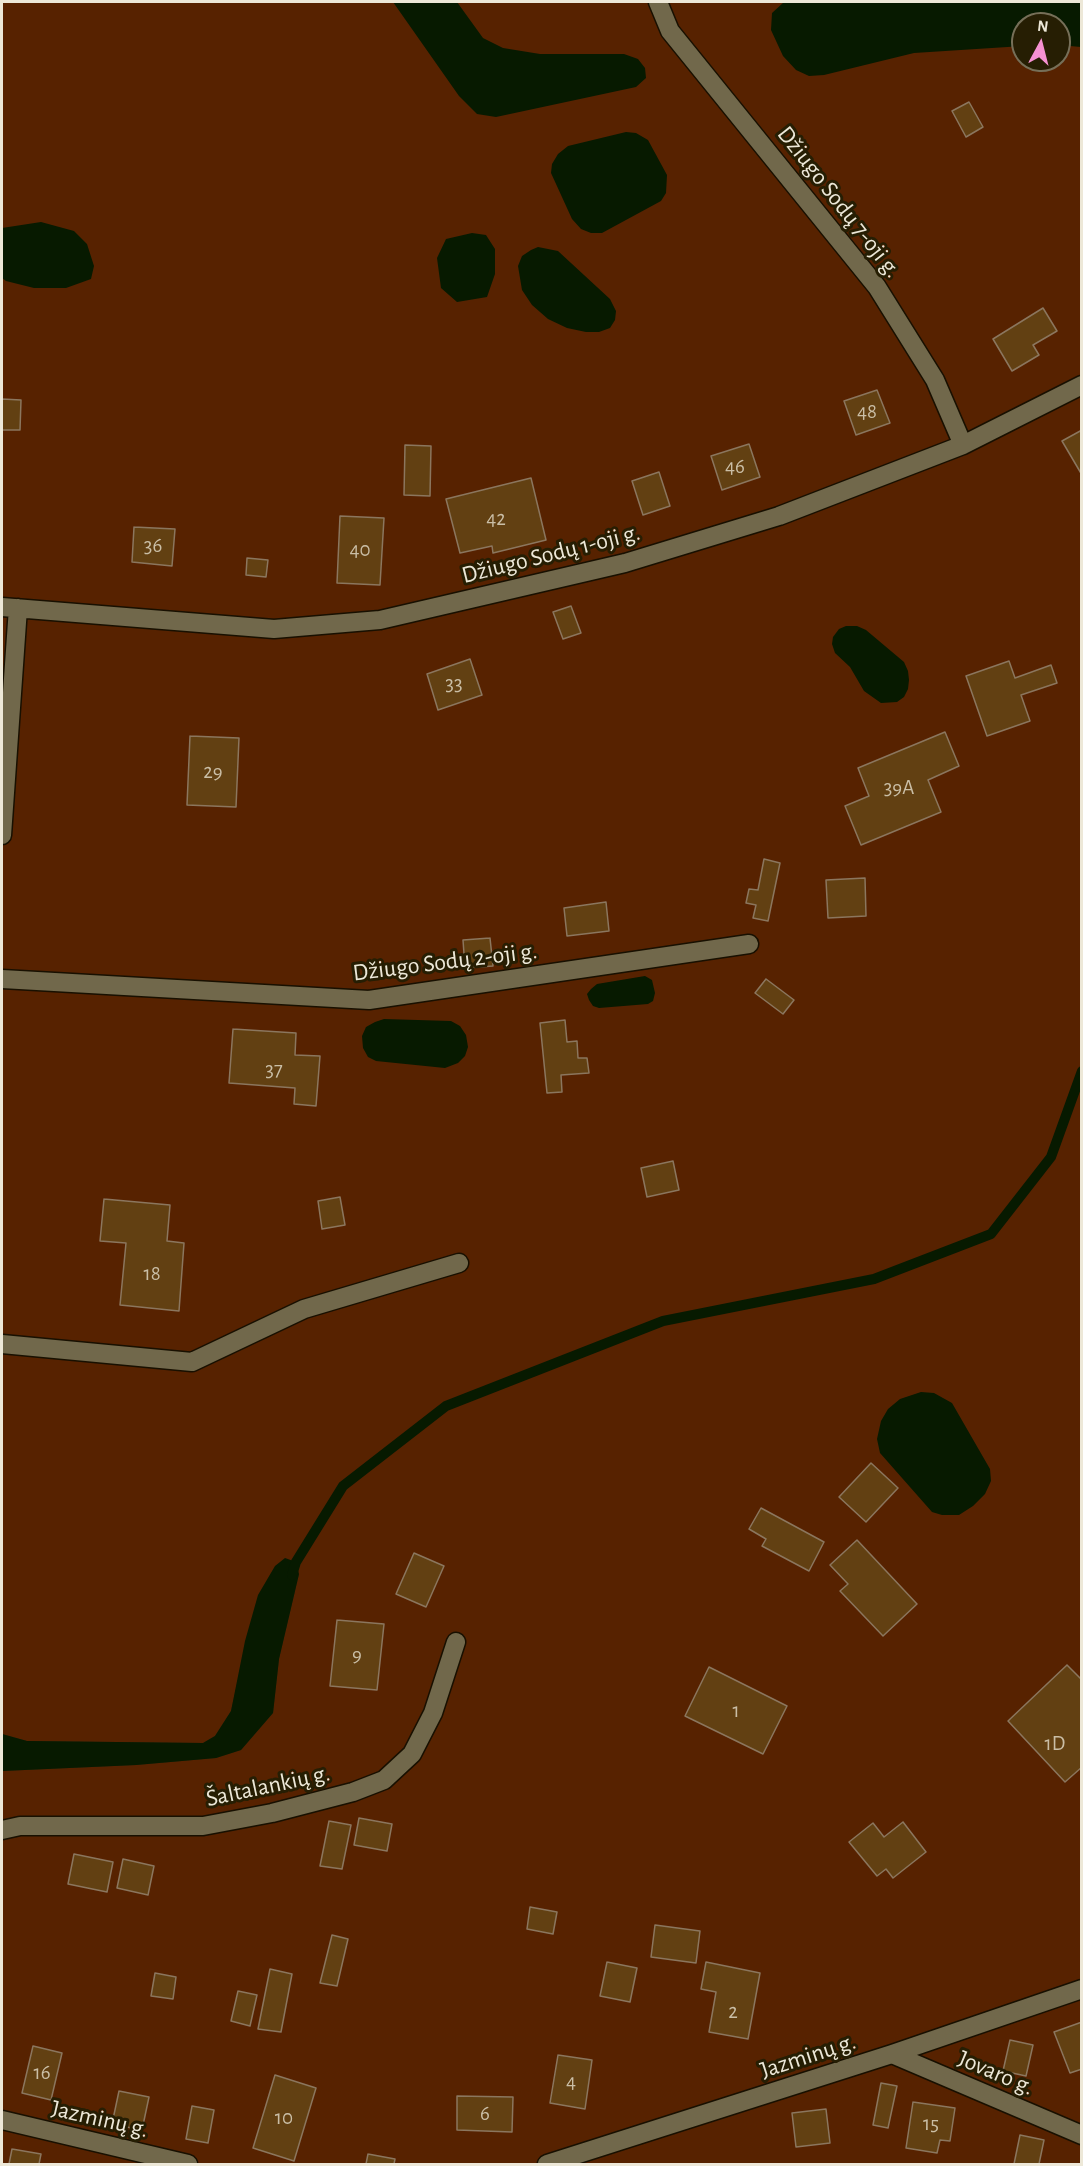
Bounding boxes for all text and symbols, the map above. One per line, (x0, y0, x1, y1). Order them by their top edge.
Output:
north arrow (1011, 12, 1071, 72)
text: N (1036, 18, 1049, 35)
street label: Džiugo Sodų 7-oji g. (771, 120, 907, 284)
house number: 48 (857, 399, 877, 425)
house number: 46 (725, 454, 745, 480)
house number: 42 (486, 506, 506, 532)
street label: Džiugo Sodų 1-oji g. (459, 518, 643, 590)
house number: 36 (144, 533, 162, 559)
house number: 40 (349, 537, 371, 563)
house number: 33 (445, 671, 463, 697)
house number: 29 (203, 759, 223, 785)
house number: 39A (884, 775, 914, 801)
street label: Džiugo Sodų 2-oji g. (351, 936, 539, 988)
house number: 37 (265, 1057, 283, 1083)
house number: 18 (143, 1261, 161, 1287)
house number: 9 (352, 1642, 362, 1668)
house number: 1 (732, 1698, 740, 1724)
house number: 1D (1045, 1731, 1065, 1757)
street label: Šaltalankių g. (203, 1759, 333, 1813)
house number: 2 (728, 1999, 738, 2025)
street label: Jazminų g. (757, 2027, 859, 2085)
street label: Jovaro g. (954, 2044, 1038, 2102)
house number: 16 (33, 2060, 51, 2086)
house number: 4 (566, 2069, 576, 2095)
street label: Jazminų g. (49, 2094, 151, 2144)
house number: 6 (480, 2101, 490, 2127)
house number: 10 (275, 2105, 293, 2131)
house number: 15 (923, 2111, 939, 2137)

